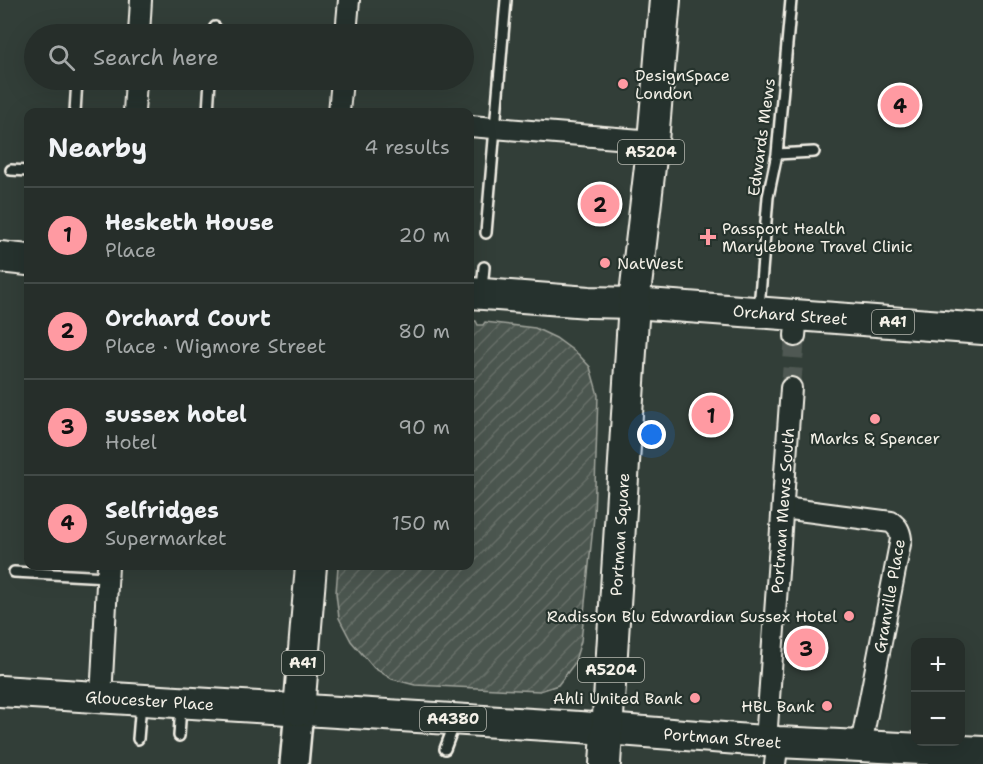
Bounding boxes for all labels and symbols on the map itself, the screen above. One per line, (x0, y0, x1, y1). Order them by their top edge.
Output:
place label: DesignSpace London (635, 65, 730, 104)
marker: DesignSpace London (616, 77, 630, 91)
street label: Edwards Mews (743, 77, 780, 197)
pin: 4 (880, 82, 920, 128)
road number: A5204 (618, 140, 684, 164)
pin: 2 (580, 182, 620, 226)
place label: Passport Health Marylebone Travel Clinic (722, 218, 913, 257)
marker: Passport Health Marylebone Travel Clinic (699, 228, 717, 246)
place label: NatWest (617, 253, 684, 274)
marker: NatWest (598, 256, 612, 270)
street label: Orchard Street (732, 300, 848, 330)
road number: A41 (872, 310, 914, 334)
pin: 1 (692, 392, 730, 438)
marker: Marks & Spencer (868, 412, 882, 426)
your location (637, 420, 666, 449)
street label: Portman Mews South (766, 427, 799, 594)
place label: Marks & Spencer (810, 428, 940, 449)
street label: Portman Square (606, 472, 634, 597)
street label: Granville Place (869, 537, 910, 655)
place label: Radisson Blu Edwardian Sussex Hotel (547, 606, 837, 627)
marker: Radisson Blu Edwardian Sussex Hotel (842, 609, 856, 623)
pin: 3 (786, 626, 826, 670)
road number: A41 (282, 651, 324, 675)
road number: A5204 (578, 658, 644, 682)
street label: Gloucester Place (85, 686, 215, 715)
place label: Ahli United Bank (553, 688, 683, 709)
marker: Ahli United Bank (688, 691, 702, 705)
place label: HBL Bank (741, 696, 815, 717)
marker: HBL Bank (820, 699, 834, 713)
road number: A4380 (420, 707, 486, 731)
street label: Portman Street (663, 723, 782, 753)

